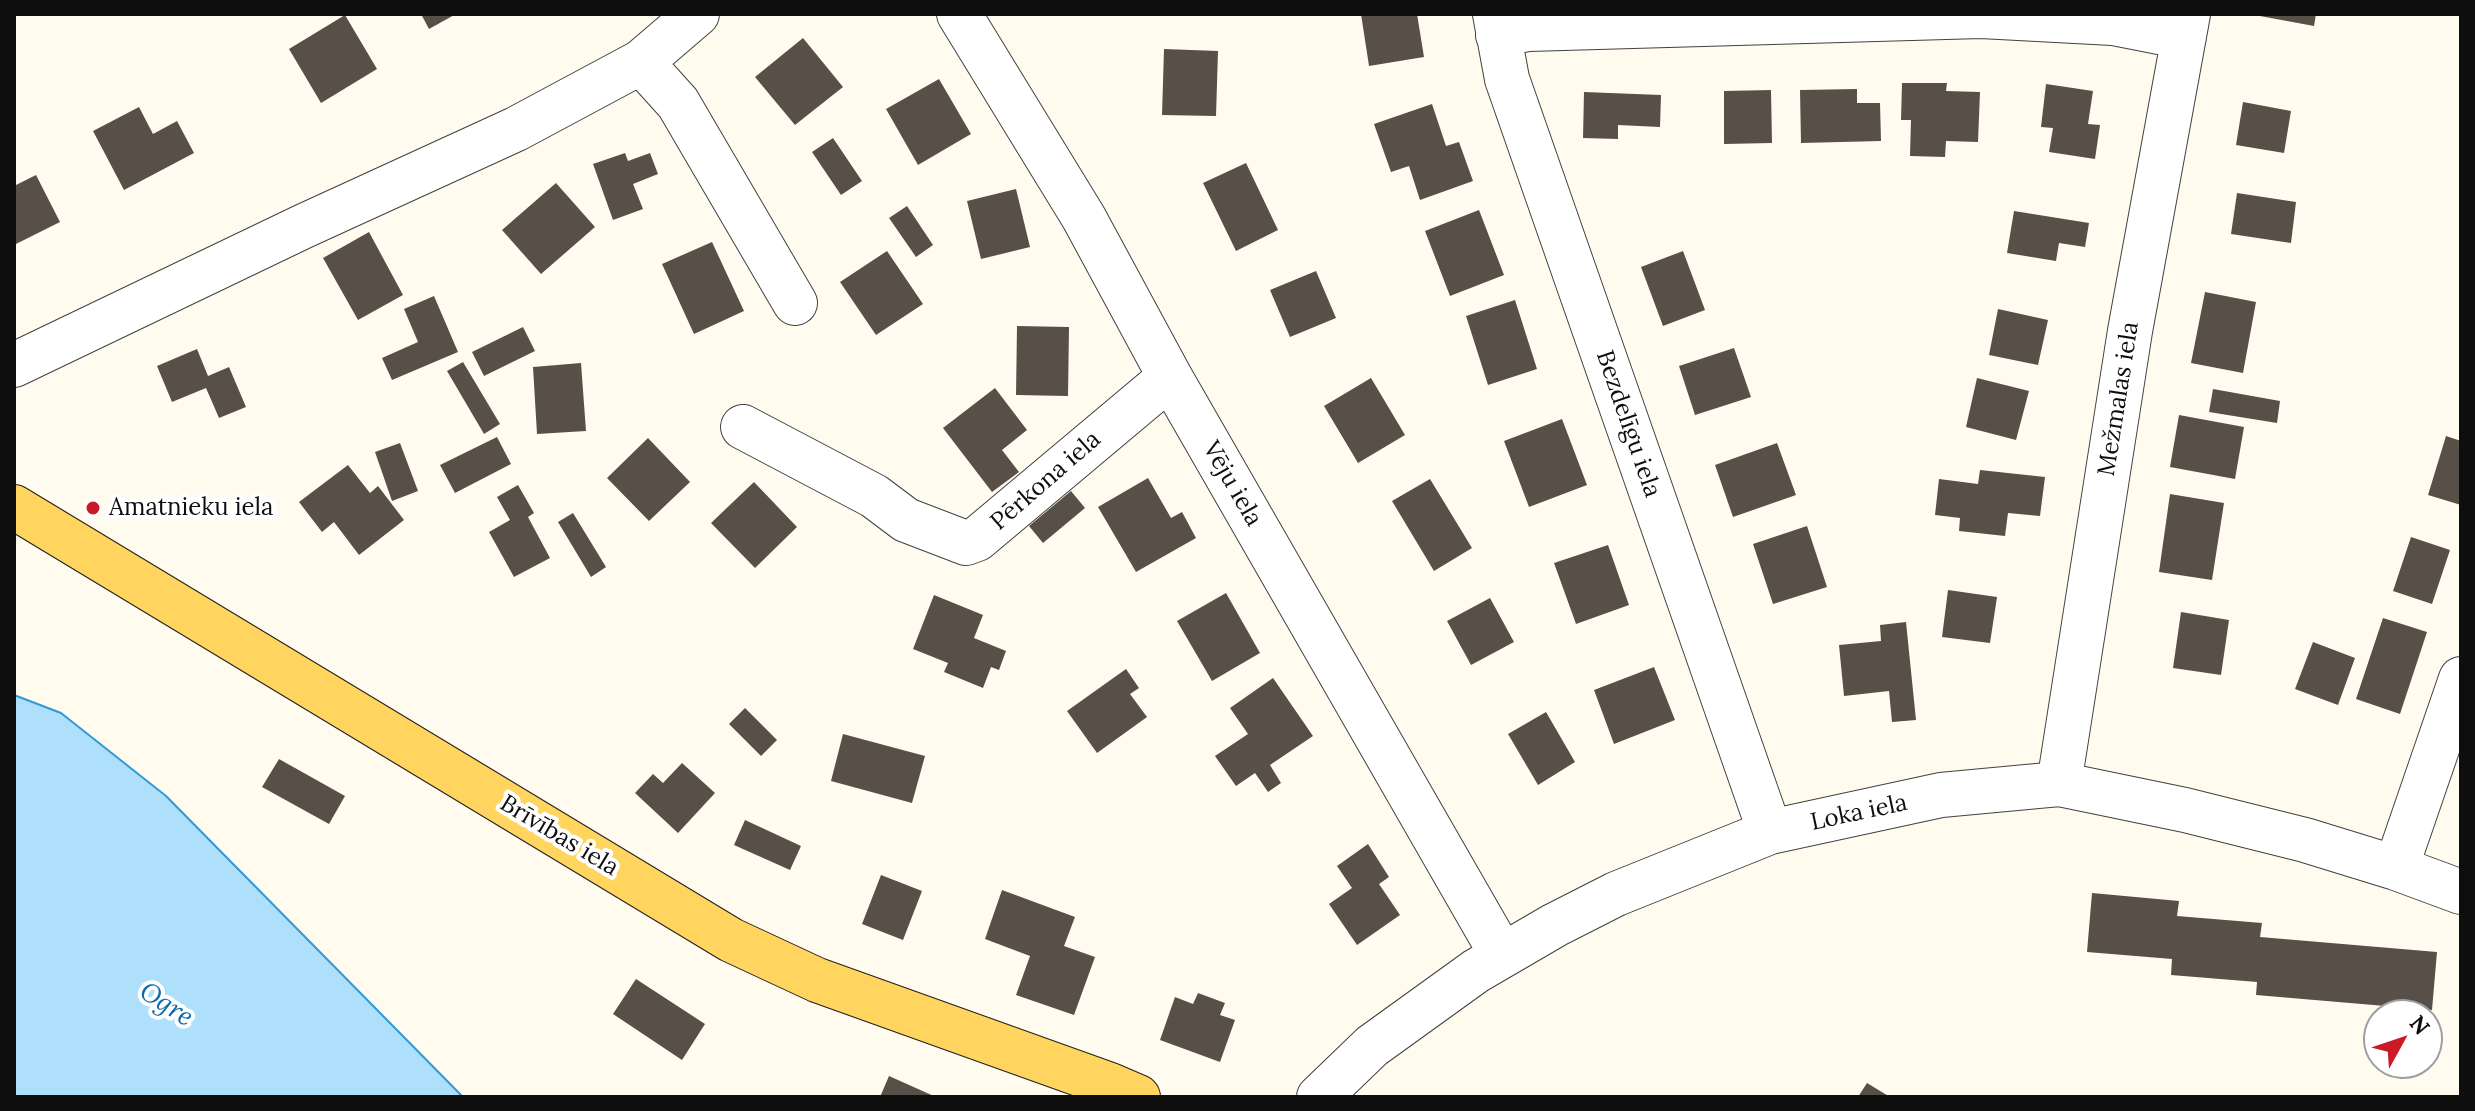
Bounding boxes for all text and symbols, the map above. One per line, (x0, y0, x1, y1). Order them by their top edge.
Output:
street label: Mežmalas iela (2093, 320, 2145, 478)
street label: Bezdelīgu iela (1589, 347, 1667, 501)
street label: Pērkona iela (985, 425, 1107, 537)
street label: Vēju iela (1196, 436, 1268, 532)
place label: Amatnieku iela (109, 494, 273, 522)
marker: Amatnieku iela (84, 499, 102, 517)
street label: Brīvības iela (495, 789, 623, 883)
street label: Loka iela (1808, 789, 1910, 837)
water label: Ogre (133, 976, 199, 1034)
north arrow (2363, 999, 2443, 1079)
text: N (2404, 1009, 2436, 1040)

